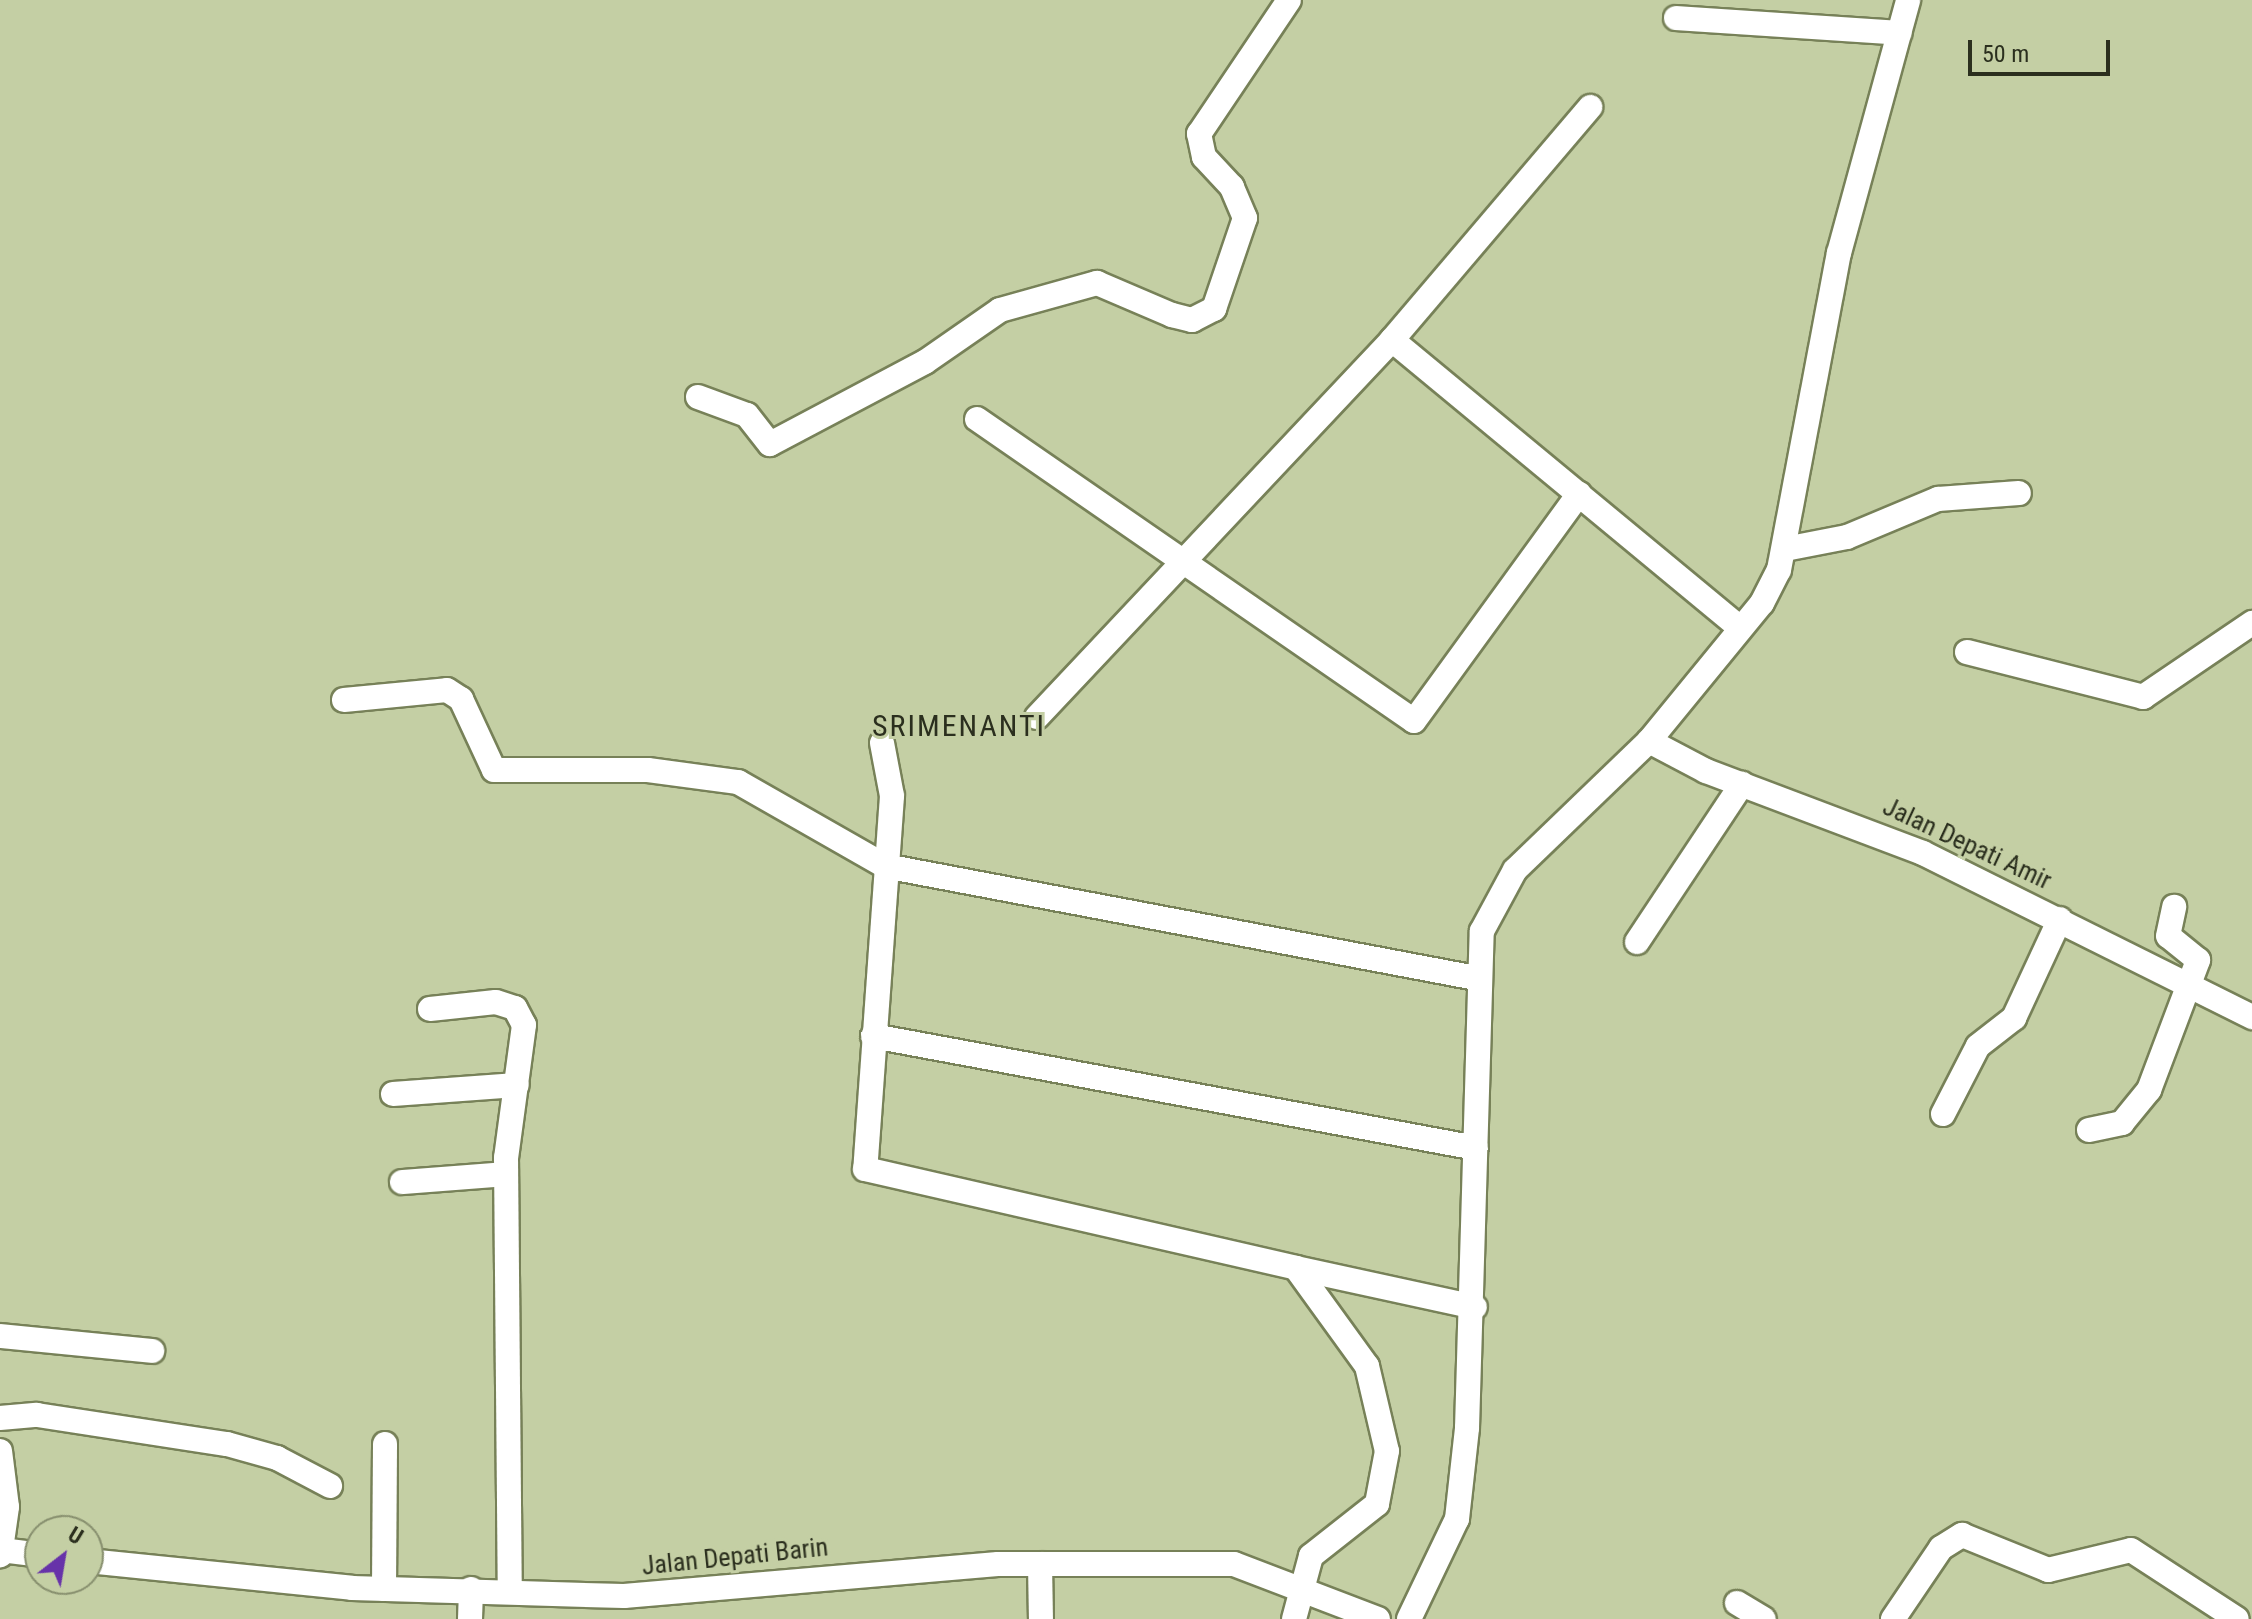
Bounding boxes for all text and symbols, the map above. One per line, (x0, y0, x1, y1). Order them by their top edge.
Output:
scale bar (1972, 24, 2114, 74)
text: 50 m (1982, 40, 2029, 68)
district label: SRIMENANTI (872, 708, 1046, 744)
street label: Jalan Depati Amir (1878, 791, 2056, 897)
north arrow (24, 1515, 104, 1595)
text: U (64, 1522, 87, 1550)
street label: Jalan Depati Barin (640, 1532, 830, 1582)

